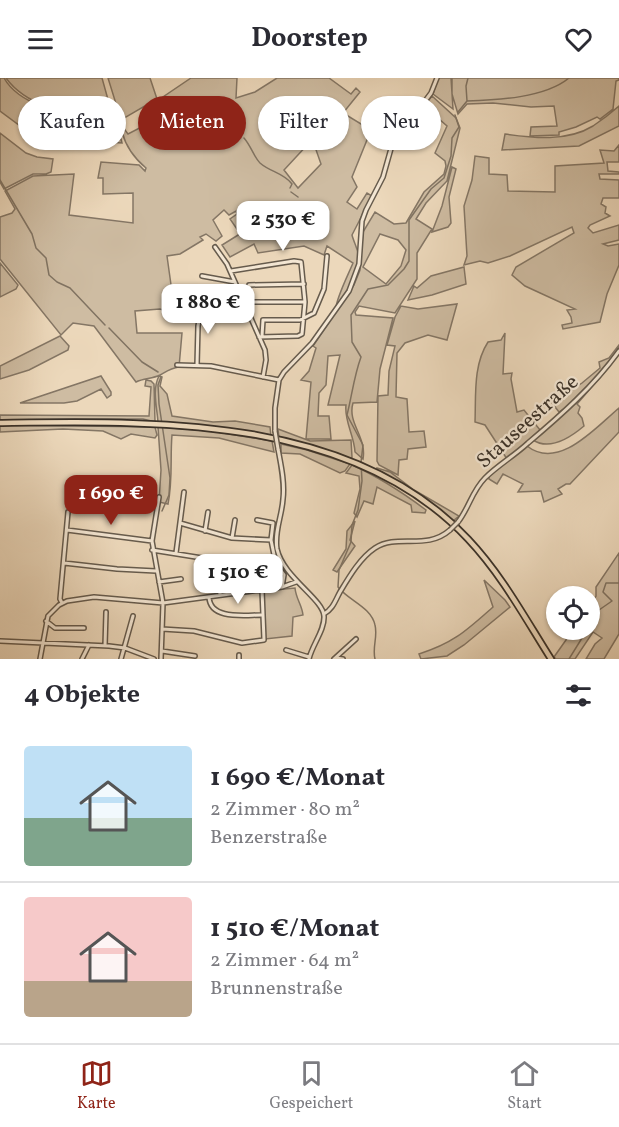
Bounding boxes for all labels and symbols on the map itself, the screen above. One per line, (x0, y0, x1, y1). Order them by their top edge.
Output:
pin: 2 530 € (228, 201, 338, 252)
pin: 1 880 € (153, 284, 263, 335)
street label: Stauseestraße (471, 368, 585, 476)
pin: 1 690 € (56, 475, 166, 526)
pin: 1 510 € (183, 554, 293, 605)

